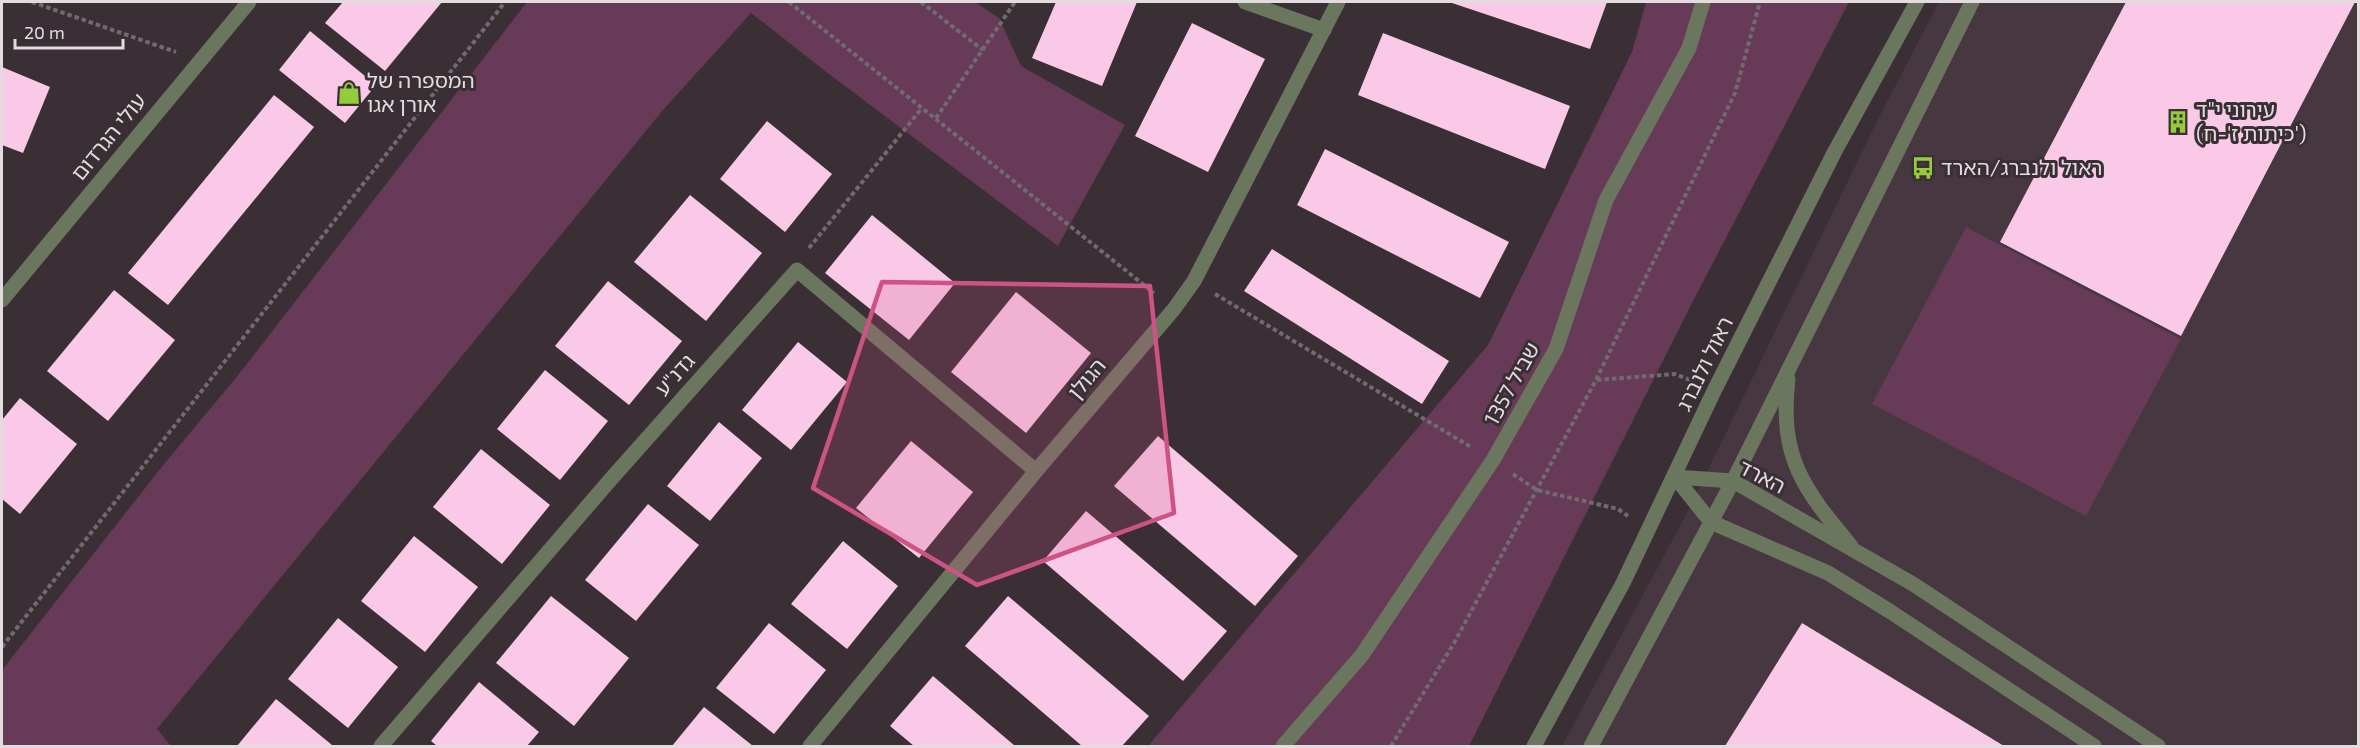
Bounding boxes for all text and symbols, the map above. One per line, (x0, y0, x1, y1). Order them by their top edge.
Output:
scale bar (15, 12, 123, 50)
text: 20 m (24, 21, 65, 43)
place label: המספרה של אורן אגו (367, 67, 475, 116)
shop icon: המספרה של אורן אגו (336, 80, 362, 106)
street label: עולי הגרדום (65, 88, 150, 185)
place label: עירוני י"ד (כיתות ז'-ח') (2196, 96, 2307, 145)
building icon: עירוני י"ד (כיתות ז'-ח') (2165, 109, 2191, 135)
place label: ראול ולנברג/הארד (1941, 154, 2102, 179)
bus stop icon: ראול ולנברג/הארד (1910, 155, 1936, 181)
street label: ראול ולנברג (1670, 312, 1737, 415)
street label: שביל 1357 (1478, 338, 1544, 429)
street label: גדנ"ע (649, 348, 699, 400)
street label: הגולן (1062, 353, 1110, 403)
street label: הארד (1735, 453, 1790, 498)

